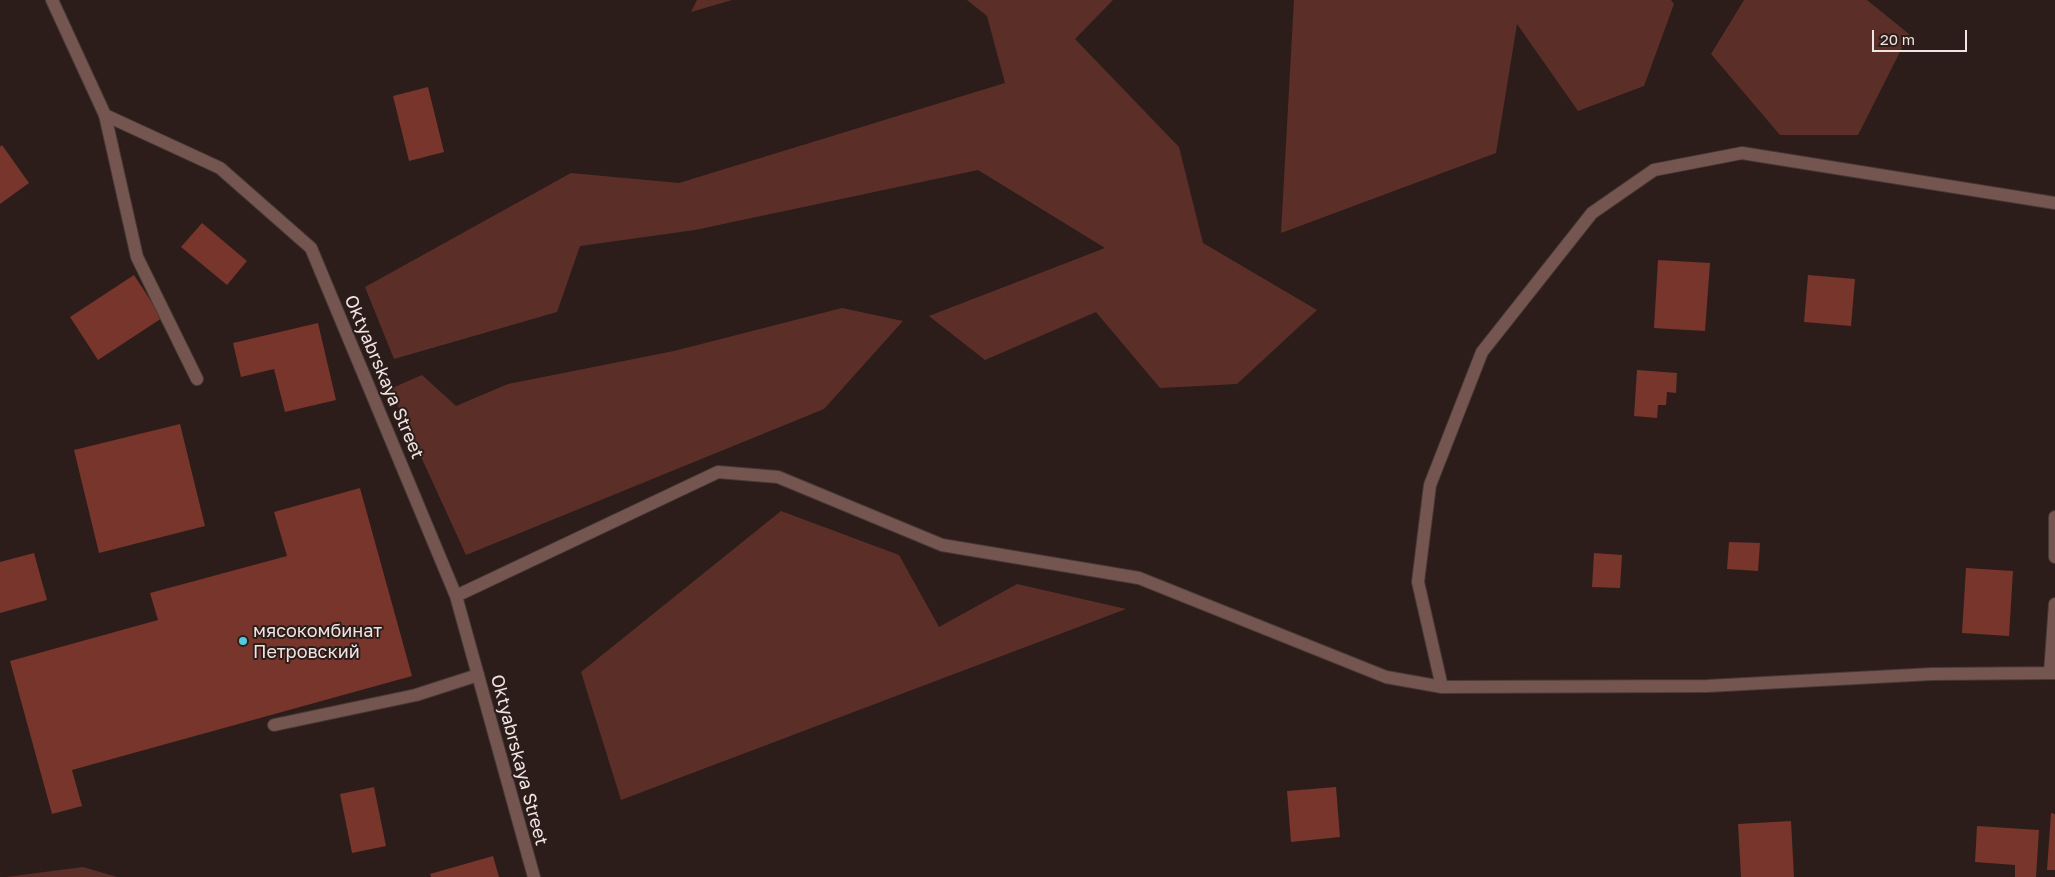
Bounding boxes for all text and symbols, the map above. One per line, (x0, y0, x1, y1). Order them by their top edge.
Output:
scale bar (1875, 20, 1970, 52)
text: 20 m (1880, 30, 1915, 48)
street label: Oktyabrskaya Street (340, 292, 428, 462)
place label: мясокомбинат Петровский (253, 620, 382, 662)
marker: мясокомбинат Петровский (237, 635, 249, 647)
street label: Oktyabrskaya Street (486, 672, 552, 848)

